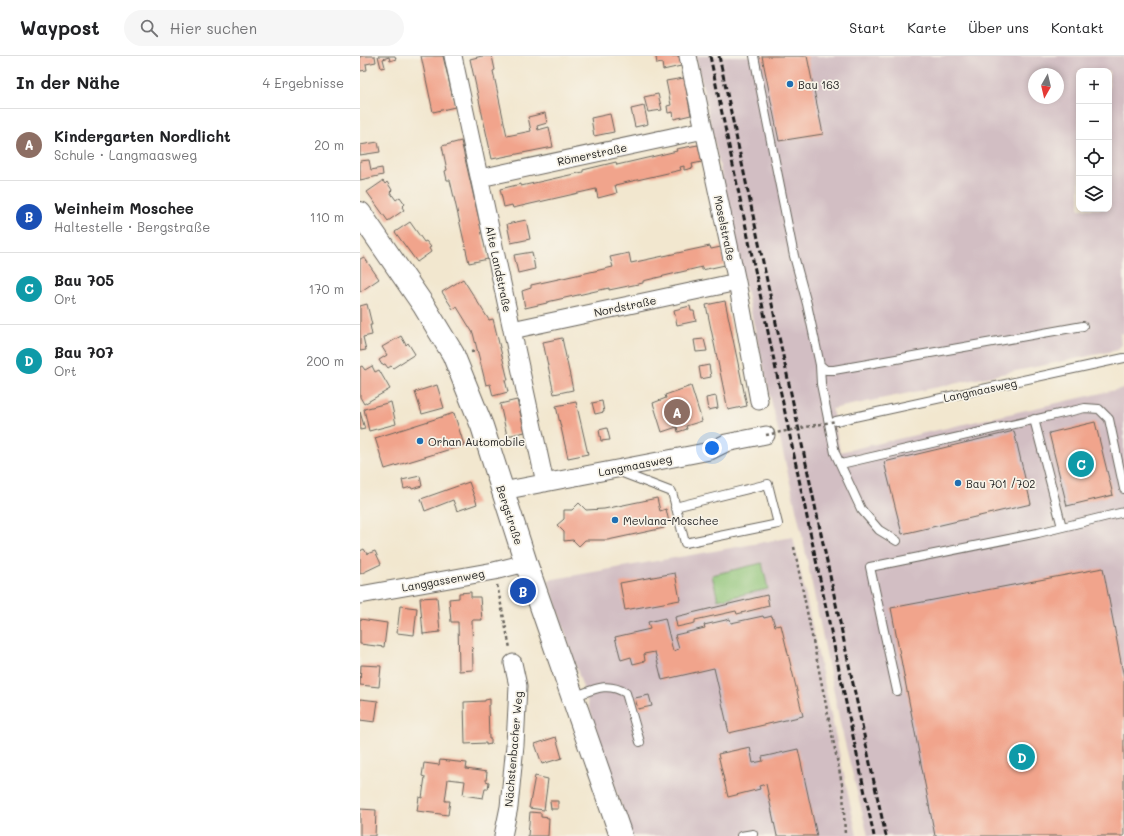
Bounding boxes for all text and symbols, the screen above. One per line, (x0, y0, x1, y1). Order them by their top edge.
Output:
search box (124, 10, 404, 46)
text: Waypost (20, 15, 100, 40)
icon: search (138, 17, 160, 39)
text: Hier suchen (170, 18, 257, 38)
text: Start (849, 18, 885, 37)
text: Karte (907, 18, 946, 37)
text: Über uns (968, 18, 1029, 37)
text: Kontakt (1051, 18, 1104, 37)
north arrow (1028, 68, 1064, 104)
map controls (1076, 68, 1112, 212)
button: + (1076, 68, 1112, 104)
text: In der Nähe (16, 71, 120, 93)
text: 4 Ergebnisse (263, 74, 344, 91)
place label: Bau 163 (798, 77, 840, 92)
marker: Bau 163 (785, 79, 795, 89)
button: − (1076, 104, 1112, 140)
text: Kindergarten Nordlicht (54, 126, 231, 146)
text: A (24, 136, 34, 153)
text: 20 m (314, 136, 344, 153)
street label: Römerstraße (556, 139, 628, 169)
button: locate (1076, 140, 1112, 176)
text: Schule · Langmaasweg (54, 146, 197, 163)
button: layers (1076, 176, 1112, 212)
street label: Moselstraße (711, 194, 739, 262)
text: Weinheim Moschee (54, 198, 194, 218)
text: B (25, 208, 33, 225)
text: 110 m (310, 208, 344, 225)
text: Haltestelle · Bergstraße (54, 218, 210, 235)
street label: Alte Landstraße (483, 225, 515, 314)
text: Bau 705 (54, 270, 114, 290)
text: C (24, 280, 34, 297)
text: 170 m (308, 280, 344, 297)
text: Ort (54, 290, 77, 307)
street label: Nordstraße (592, 292, 658, 320)
text: Bau 707 (54, 342, 114, 362)
text: D (24, 352, 34, 369)
text: 200 m (306, 352, 344, 369)
text: Ort (54, 362, 77, 379)
street label: Langmaasweg (942, 375, 1018, 405)
pin: A (664, 397, 690, 427)
place label: Orhan Automobile (428, 434, 525, 449)
marker: Orhan Automobile (415, 436, 425, 446)
your location (702, 438, 722, 458)
pin: C (1068, 449, 1094, 479)
street label: Langmaasweg (597, 451, 673, 479)
place label: Bau 701 /702 (966, 476, 1035, 491)
marker: Bau 701 /702 (953, 478, 963, 488)
street label: Bergstraße (493, 483, 527, 547)
place label: Mevlana-Moschee (623, 513, 719, 528)
marker: Mevlana-Moschee (610, 515, 620, 525)
street label: Langgassenweg (400, 565, 486, 595)
pin: B (510, 576, 536, 606)
street label: Nächstenbacher Weg (500, 691, 526, 807)
pin: D (1009, 742, 1035, 772)

